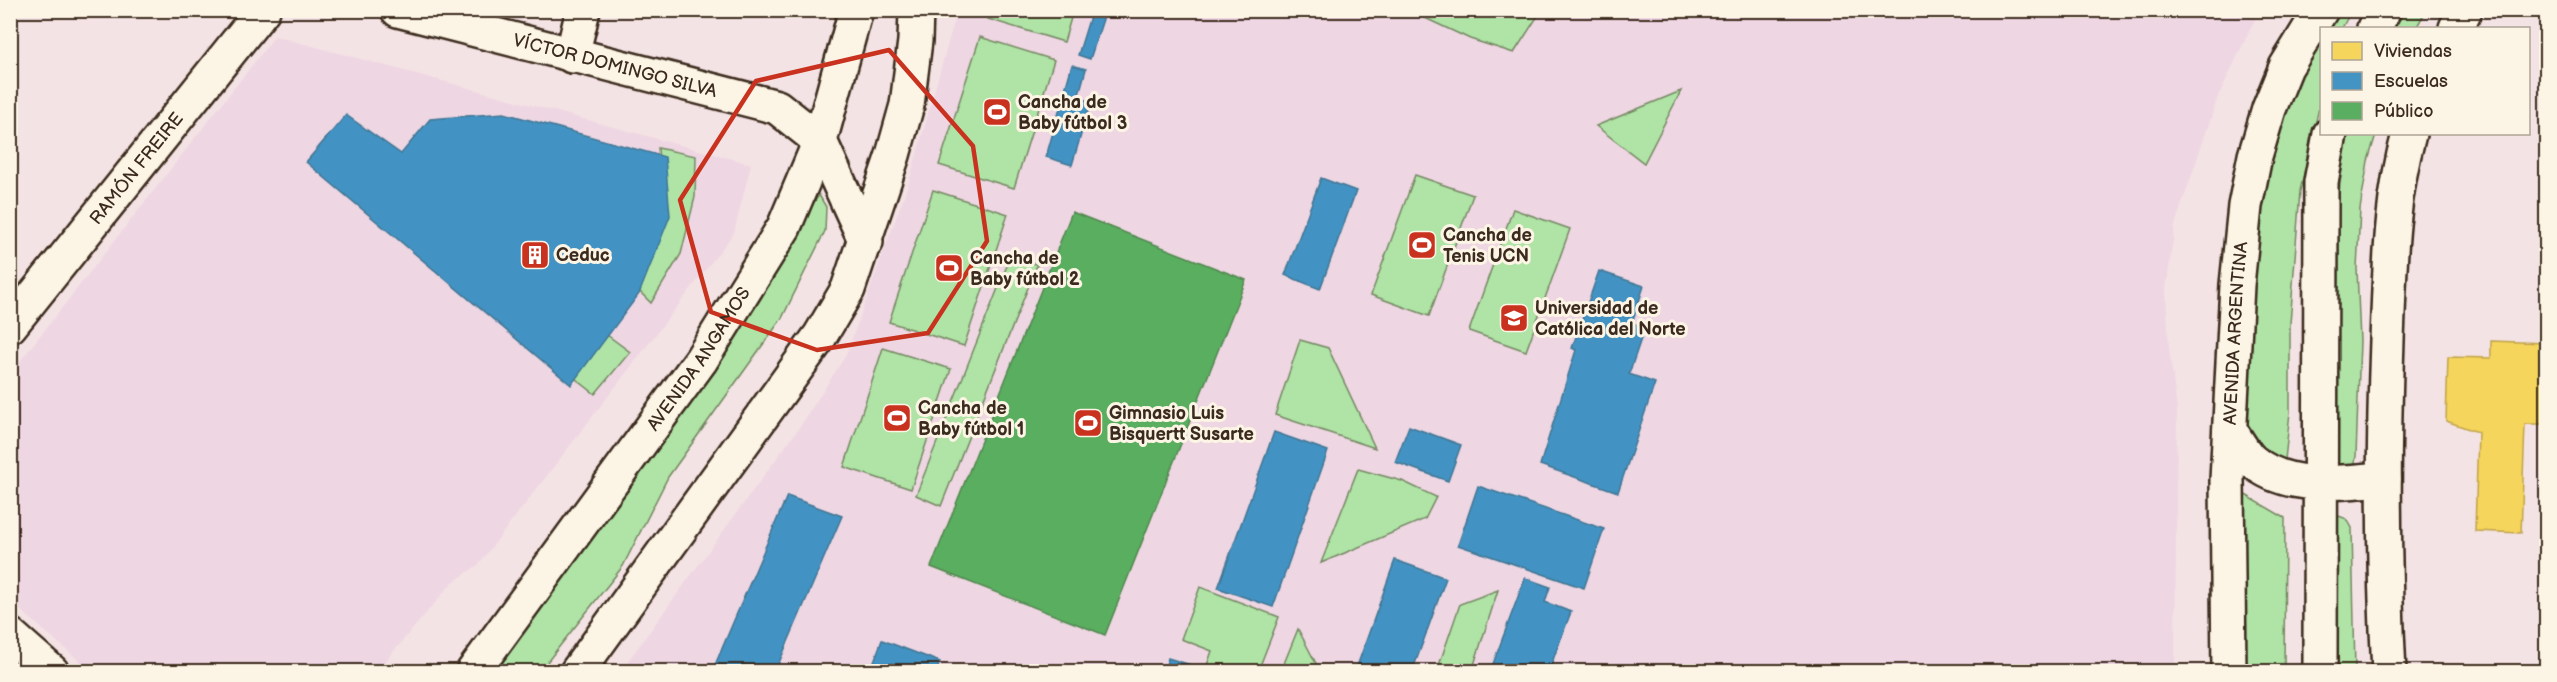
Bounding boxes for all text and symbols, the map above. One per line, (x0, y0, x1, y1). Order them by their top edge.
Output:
legend (2320, 27, 2530, 135)
street label: VÍCTOR DOMINGO SILVA (511, 30, 719, 102)
text: Viviendas (2374, 41, 2452, 62)
text: Escuelas (2374, 71, 2448, 92)
place label: Cancha de Baby fútbol 3 (1018, 92, 1127, 134)
sports icon: Cancha de Baby fútbol 3 (981, 96, 1013, 128)
text: Público (2374, 101, 2433, 122)
street label: RAMÓN FREIRE (85, 108, 188, 229)
place label: Cancha de Tenis UCN (1443, 225, 1532, 267)
sports icon: Cancha de Tenis UCN (1406, 229, 1438, 261)
building icon: Ceduc (519, 239, 551, 271)
street label: AVENIDA ARGENTINA (2220, 241, 2252, 426)
place label: Ceduc (556, 245, 610, 266)
place label: Cancha de Baby fútbol 2 (970, 248, 1080, 290)
sports icon: Cancha de Baby fútbol 2 (933, 252, 965, 284)
street label: AVENIDA ANGAMOS (643, 283, 755, 435)
place label: Universidad de Católica del Norte (1535, 298, 1686, 340)
school or university icon: Universidad de Católica del Norte (1498, 302, 1530, 334)
place label: Cancha de Baby fútbol 1 (918, 398, 1024, 440)
sports icon: Cancha de Baby fútbol 1 (881, 402, 913, 434)
place label: Gimnasio Luis Bisquertt Susarte (1109, 403, 1254, 445)
sports icon: Gimnasio Luis Bisquertt Susarte (1072, 407, 1104, 439)

